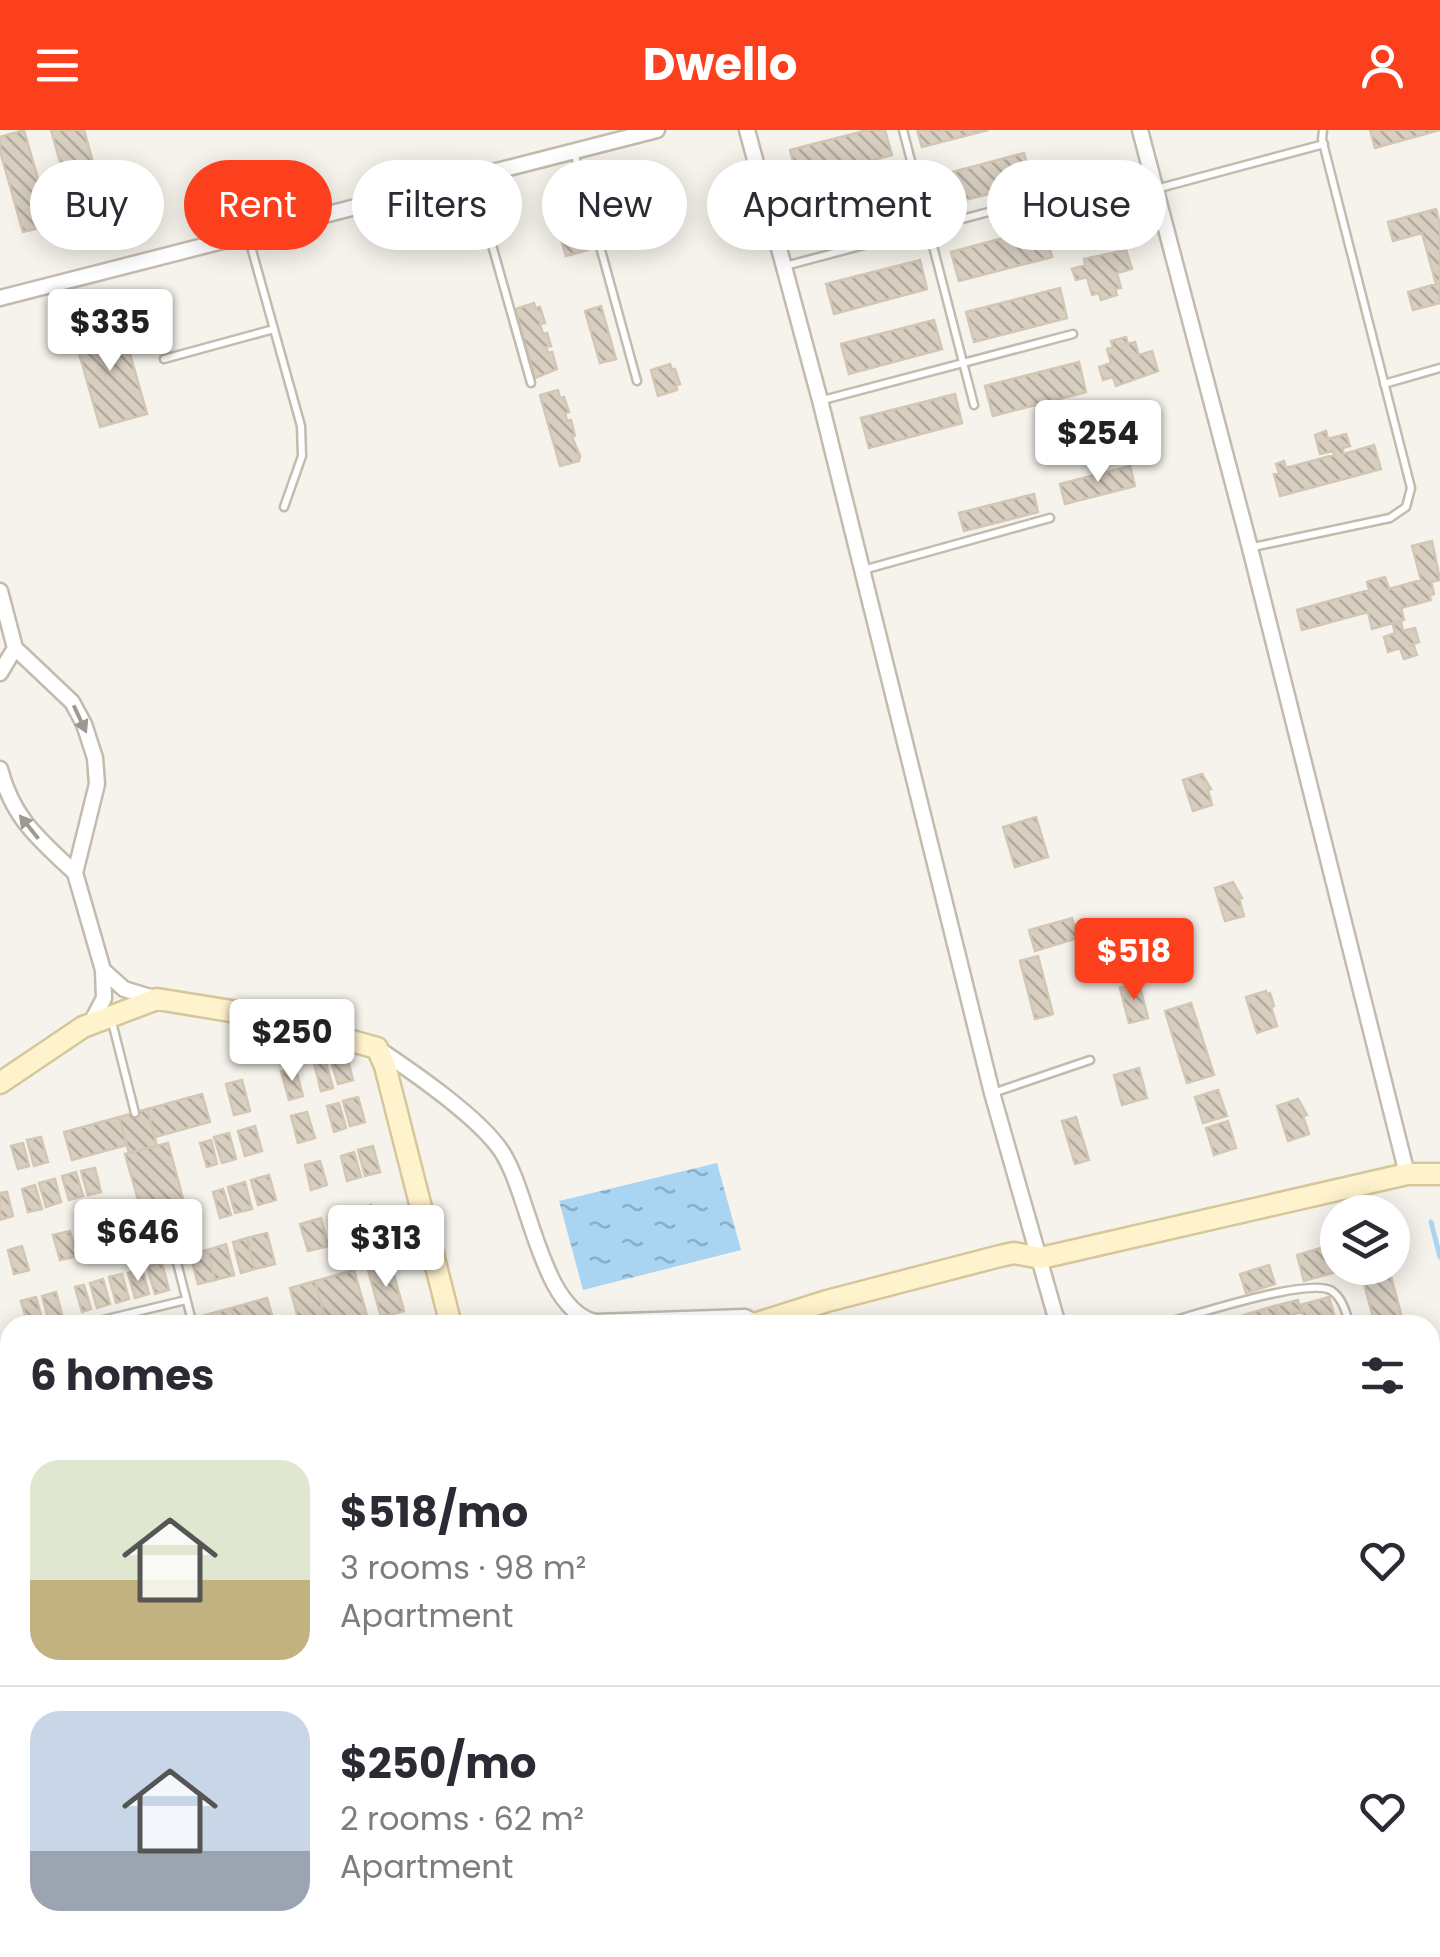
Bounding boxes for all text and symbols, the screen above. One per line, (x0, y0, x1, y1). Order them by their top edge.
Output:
text: Dwello (643, 33, 797, 96)
icon: menu (30, 38, 85, 93)
icon: person (1355, 38, 1410, 93)
chip: Buy (30, 160, 164, 250)
chip: Rent (184, 160, 332, 250)
chip: Filters (352, 160, 522, 250)
chip: New (542, 160, 687, 250)
chip: Apartment (707, 160, 967, 250)
chip: House (987, 160, 1166, 250)
pin: $335 (51, 289, 169, 374)
text: $335 (70, 299, 150, 344)
pin: $254 (1039, 400, 1157, 485)
text: $254 (1057, 410, 1139, 455)
one-way arrow (72, 704, 88, 734)
one-way arrow (18, 814, 39, 840)
pin: $518 (1075, 918, 1193, 1003)
text: $518 (1097, 928, 1171, 973)
pin: $250 (233, 999, 351, 1084)
text: $250 (252, 1009, 333, 1054)
map controls (1320, 1195, 1410, 1285)
button: layers (1320, 1195, 1410, 1285)
pin: $646 (79, 1199, 197, 1284)
pin: $313 (327, 1205, 445, 1290)
text: $646 (96, 1209, 180, 1254)
text: $313 (350, 1215, 422, 1260)
text: 6 homes (30, 1346, 215, 1405)
icon: filters (1355, 1348, 1410, 1403)
text: $518/mo (340, 1483, 528, 1542)
icon: home (110, 1500, 230, 1620)
icon: heart (1355, 1533, 1410, 1588)
text: 3 rooms · 98 m² (340, 1545, 586, 1590)
text: Apartment (340, 1593, 513, 1638)
text: $250/mo (340, 1734, 537, 1793)
icon: home (110, 1751, 230, 1871)
icon: heart (1355, 1784, 1410, 1839)
text: 2 rooms · 62 m² (340, 1796, 584, 1841)
text: Apartment (340, 1844, 513, 1889)

